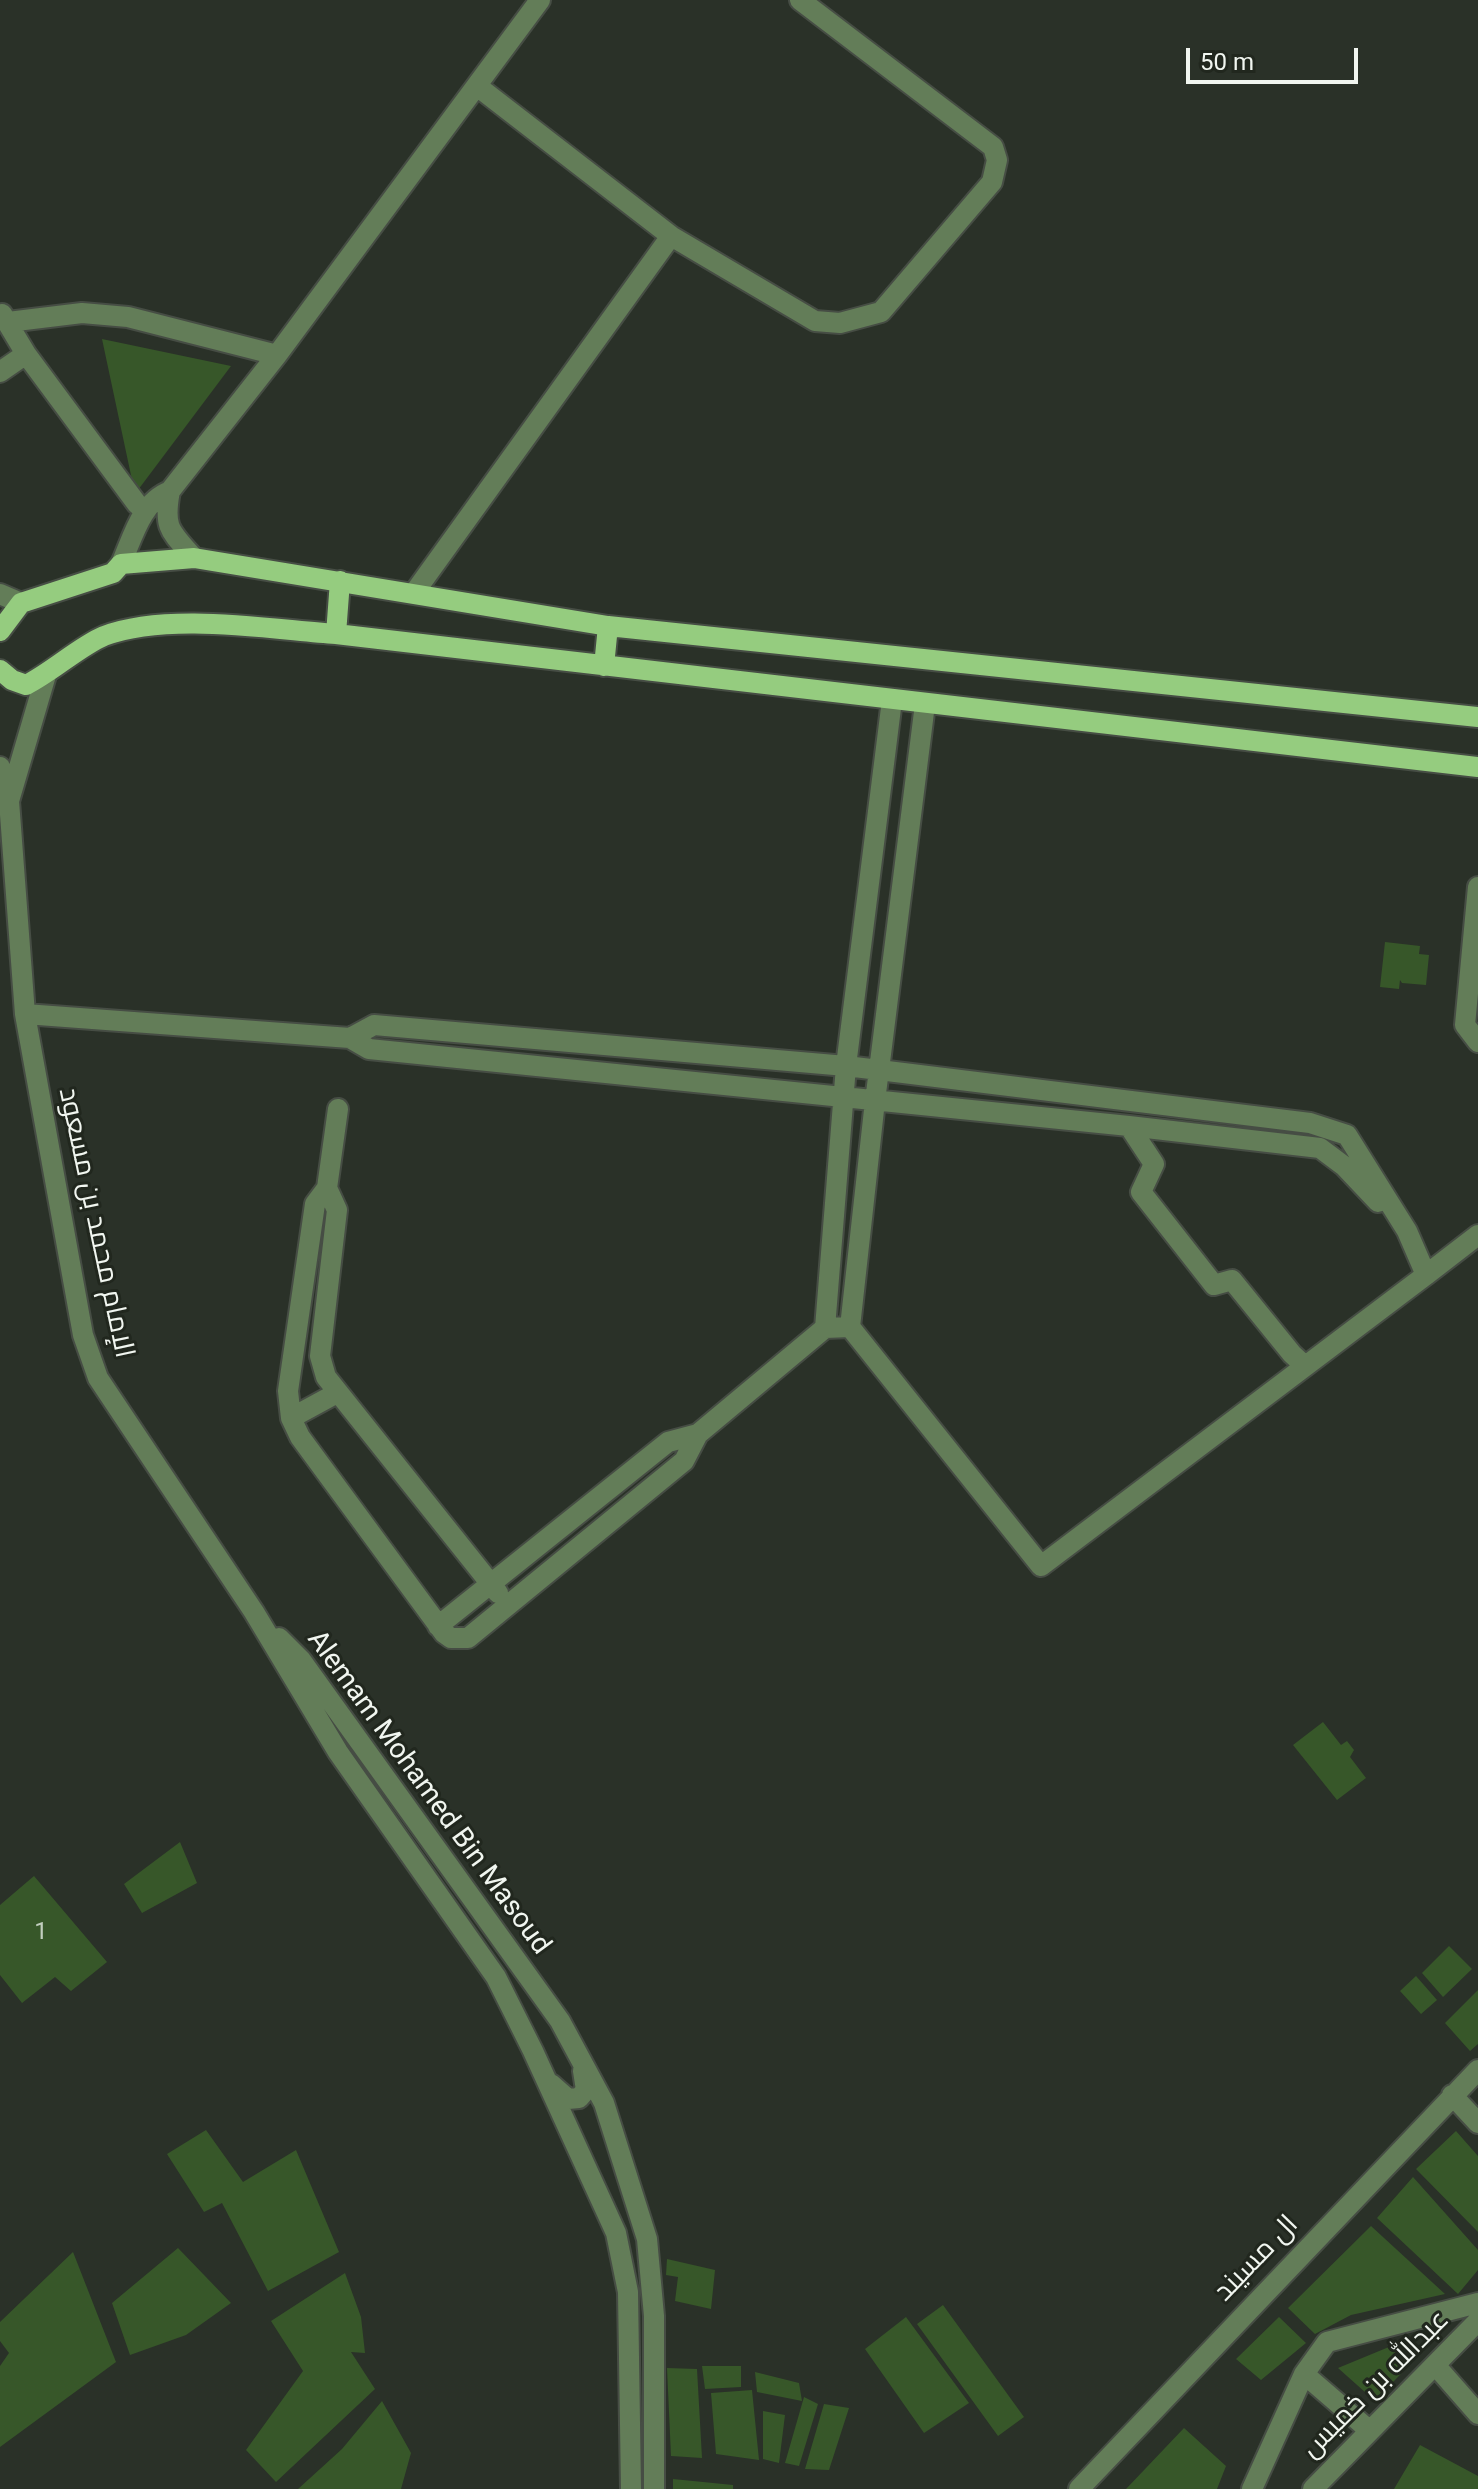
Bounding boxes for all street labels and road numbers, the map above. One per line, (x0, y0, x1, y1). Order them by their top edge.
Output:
street label: الإمام محمد بن مسعود (50, 1085, 140, 1361)
street label: Alemam Mohamed Bin Masoud (299, 1624, 557, 1962)
street label: ال مسيند (1208, 2209, 1306, 2309)
street label: عبدالله بن خميس (1295, 2304, 1457, 2466)

